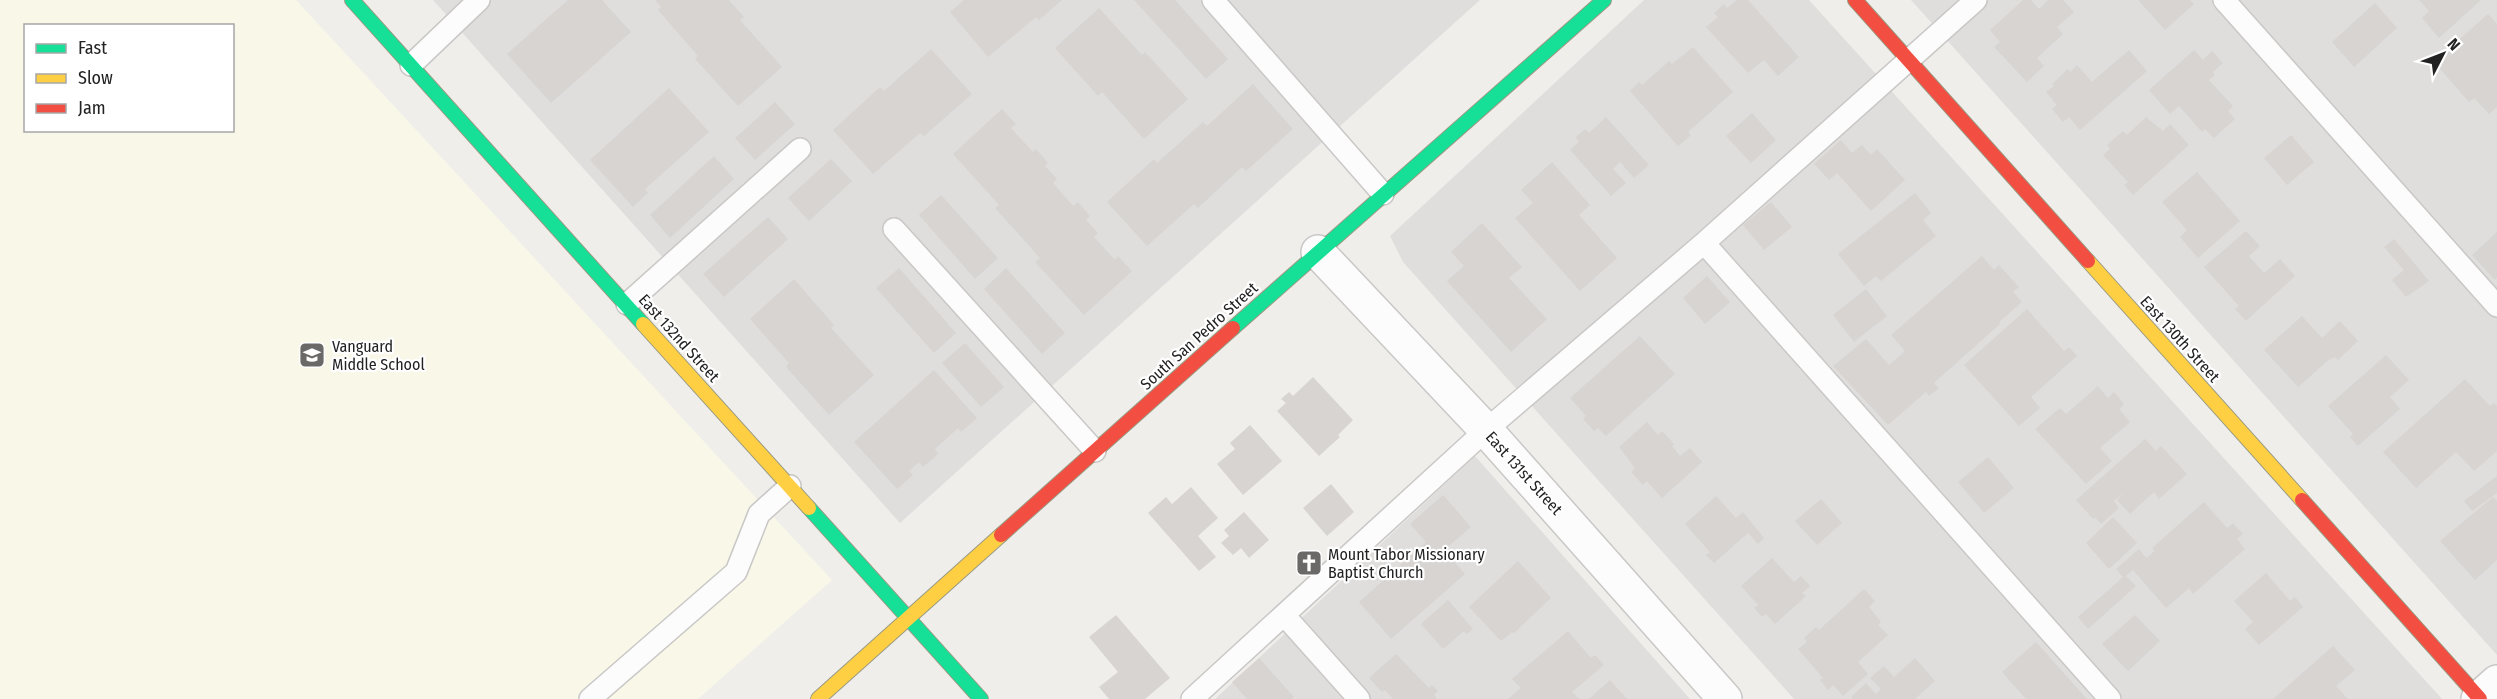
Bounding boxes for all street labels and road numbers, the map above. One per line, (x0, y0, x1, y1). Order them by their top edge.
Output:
street label: South San Pedro Street (1136, 278, 1262, 394)
street label: East 132nd Street (635, 290, 724, 386)
street label: East 130th Street (2136, 292, 2224, 387)
street label: East 131st Street (1482, 427, 1567, 519)

